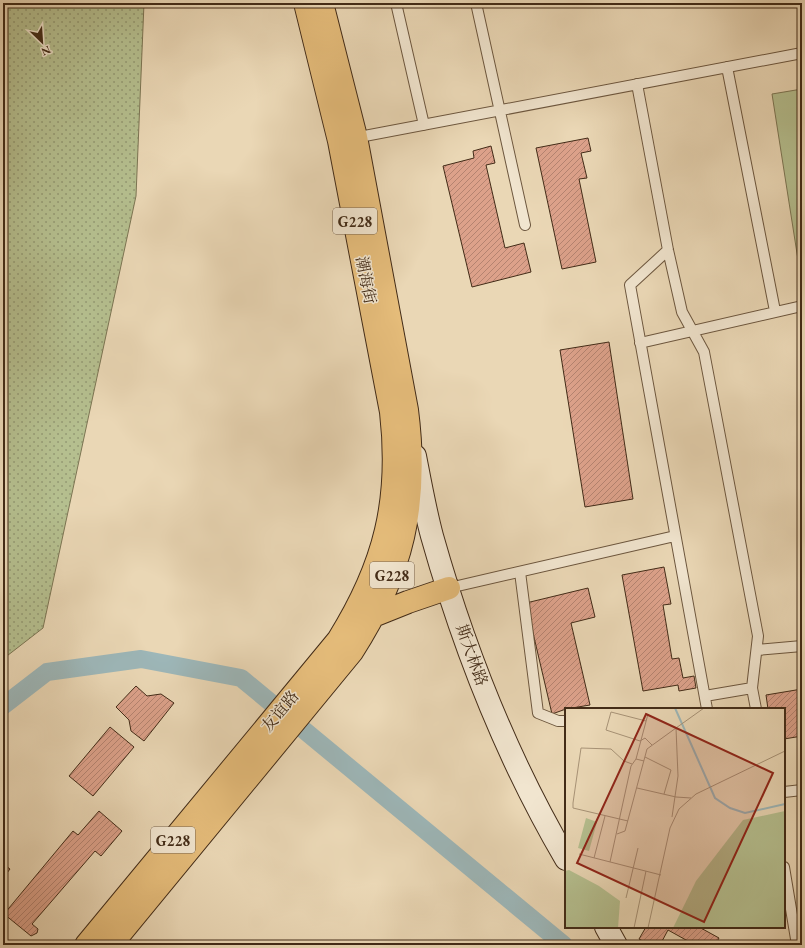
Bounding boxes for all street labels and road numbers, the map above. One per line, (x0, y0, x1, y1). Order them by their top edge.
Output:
road number: G228 (333, 208, 377, 234)
street label: 潮海街 (351, 254, 381, 306)
road number: G228 (370, 562, 414, 588)
street label: 斯大林路 (451, 621, 493, 689)
street label: 友谊路 (257, 686, 303, 736)
road number: G228 (151, 827, 195, 853)

